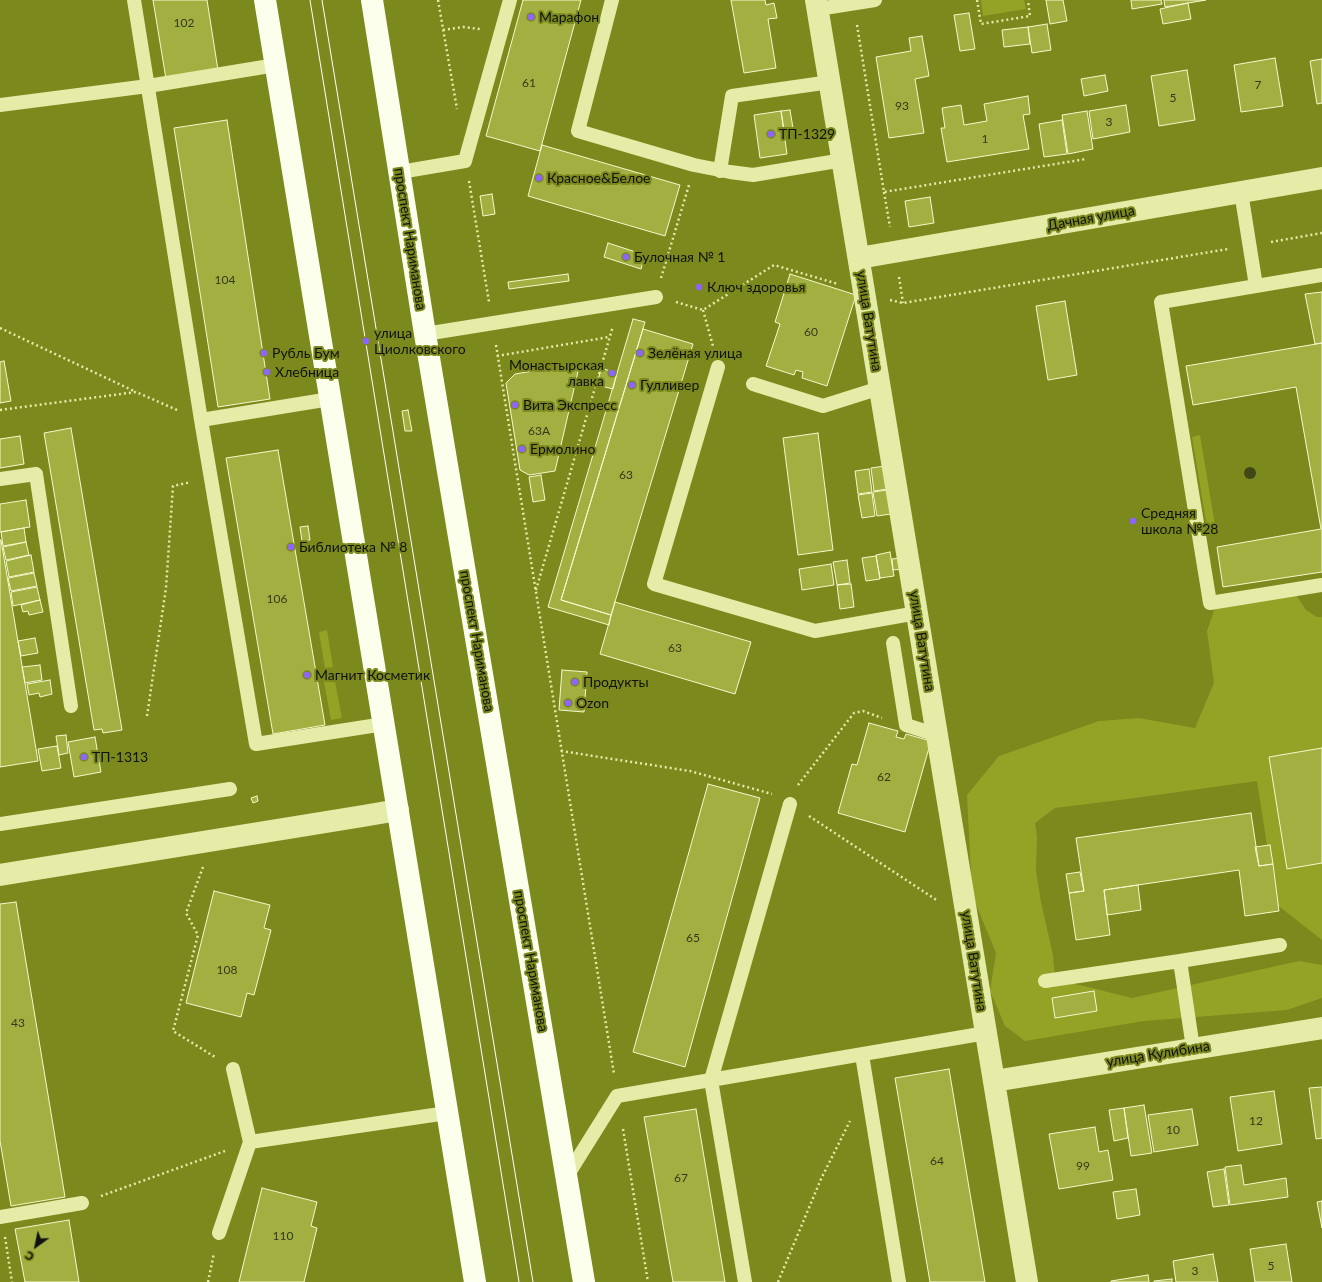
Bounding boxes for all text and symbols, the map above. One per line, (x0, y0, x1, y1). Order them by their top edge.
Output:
place label: Марафон (539, 9, 599, 25)
marker: Марафон (526, 12, 536, 22)
house number: 102 (174, 16, 194, 30)
house number: 61 (522, 76, 536, 90)
house number: 7 (1255, 78, 1261, 92)
house number: 5 (1170, 91, 1176, 105)
house number: 93 (895, 99, 909, 113)
house number: 3 (1106, 115, 1112, 129)
place label: ТП-1329 (779, 126, 835, 142)
marker: ТП-1329 (766, 129, 776, 139)
house number: 1 (982, 132, 988, 146)
street label: проспект Нариманова (390, 167, 430, 311)
place label: Красное&Белое (547, 170, 651, 186)
marker: Красное&Белое (534, 173, 544, 183)
street label: Дачная улица (1046, 202, 1136, 234)
place label: Булочная № 1 (634, 249, 725, 265)
marker: Булочная № 1 (621, 252, 631, 262)
street label: улица Ватутина (853, 269, 885, 373)
house number: 104 (215, 273, 235, 287)
place label: Ключ здоровья (707, 279, 805, 295)
marker: Ключ здоровья (694, 282, 704, 292)
place label: улица Циолковского (374, 325, 466, 358)
house number: 60 (804, 325, 818, 339)
marker: улица Циолковского (361, 336, 371, 346)
place label: Рубль Бум (272, 345, 340, 361)
place label: Зелёная улица (648, 345, 742, 361)
marker: Рубль Бум (259, 348, 269, 358)
marker: Зелёная улица (635, 348, 645, 358)
place label: Монастырская лавка (509, 357, 604, 390)
place label: Хлебница (275, 364, 339, 380)
marker: Хлебница (262, 367, 272, 377)
marker: Монастырская лавка (607, 368, 617, 378)
place label: Гулливер (640, 377, 699, 393)
marker: Гулливер (627, 380, 637, 390)
place label: Вита Экспресс (523, 397, 617, 413)
marker: Вита Экспресс (510, 400, 520, 410)
house number: 63А (528, 424, 550, 438)
place label: Ермолино (530, 441, 595, 457)
marker: Ермолино (517, 444, 527, 454)
house number: 63 (619, 468, 633, 482)
place label: Средняя школа №28 (1141, 505, 1218, 538)
marker: Средняя школа №28 (1128, 516, 1138, 526)
place label: Библиотека № 8 (299, 539, 407, 555)
marker: Библиотека № 8 (286, 542, 296, 552)
street label: проспект Нариманова (456, 569, 498, 713)
street label: улица Ватутина (906, 589, 938, 693)
house number: 106 (267, 592, 287, 606)
house number: 63 (668, 641, 682, 655)
place label: Магнит Косметик (315, 667, 430, 683)
marker: Магнит Косметик (302, 670, 312, 680)
place label: Продукты (583, 674, 649, 690)
marker: Продукты (570, 677, 580, 687)
place label: Ozon (576, 695, 609, 711)
marker: Ozon (563, 698, 573, 708)
place label: ТП-1313 (92, 749, 148, 765)
marker: ТП-1313 (79, 752, 89, 762)
house number: 62 (877, 770, 891, 784)
street label: проспект Нариманова (510, 889, 552, 1033)
street label: улица Ватутина (958, 909, 990, 1013)
house number: 65 (686, 931, 700, 945)
house number: 108 (217, 963, 237, 977)
house number: 43 (11, 1016, 25, 1030)
street label: улица Кулибина (1105, 1038, 1211, 1070)
house number: 12 (1249, 1114, 1263, 1128)
house number: 10 (1166, 1123, 1180, 1137)
house number: 64 (930, 1154, 944, 1168)
house number: 99 (1076, 1159, 1090, 1173)
house number: 67 (674, 1171, 688, 1185)
north arrow (16, 1226, 56, 1266)
house number: 110 (273, 1229, 293, 1243)
text: С (23, 1249, 36, 1264)
house number: 5 (1268, 1259, 1274, 1273)
house number: 3 (1192, 1264, 1198, 1278)

